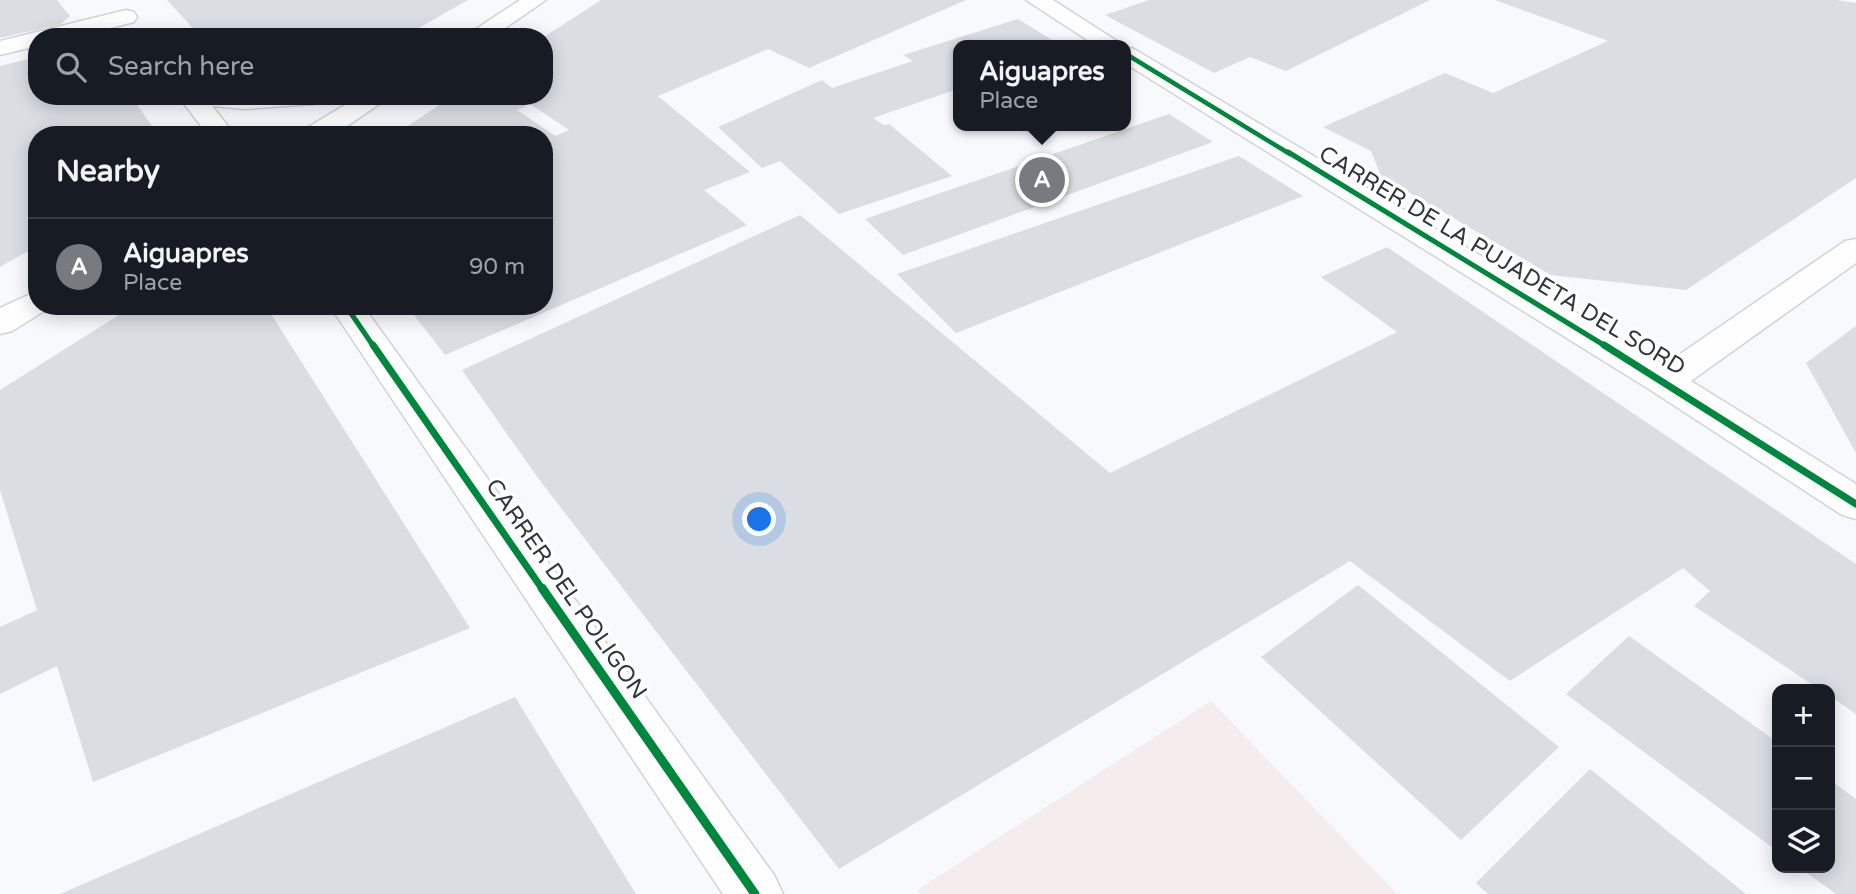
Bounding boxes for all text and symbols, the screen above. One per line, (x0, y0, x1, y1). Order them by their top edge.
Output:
search box (28, 28, 553, 105)
popup (953, 40, 1131, 131)
icon: search (52, 48, 90, 86)
text: Search here (108, 51, 254, 82)
text: Aiguapres (979, 56, 1105, 87)
text: Place (979, 87, 1038, 115)
street label: CARRER DE LA PUJADETA DEL SORD (1314, 140, 1690, 382)
text: Nearby (56, 153, 160, 190)
pin: A (1019, 154, 1065, 206)
text: Aiguapres (123, 238, 249, 269)
text: A (70, 253, 88, 281)
text: 90 m (469, 253, 525, 281)
text: Place (123, 269, 182, 297)
street label: CARRER DEL POLIGON (479, 473, 653, 705)
your location (742, 502, 776, 536)
map controls (1772, 684, 1835, 873)
button: + (1772, 684, 1835, 747)
button: − (1772, 747, 1835, 810)
button: layers (1772, 810, 1835, 873)

